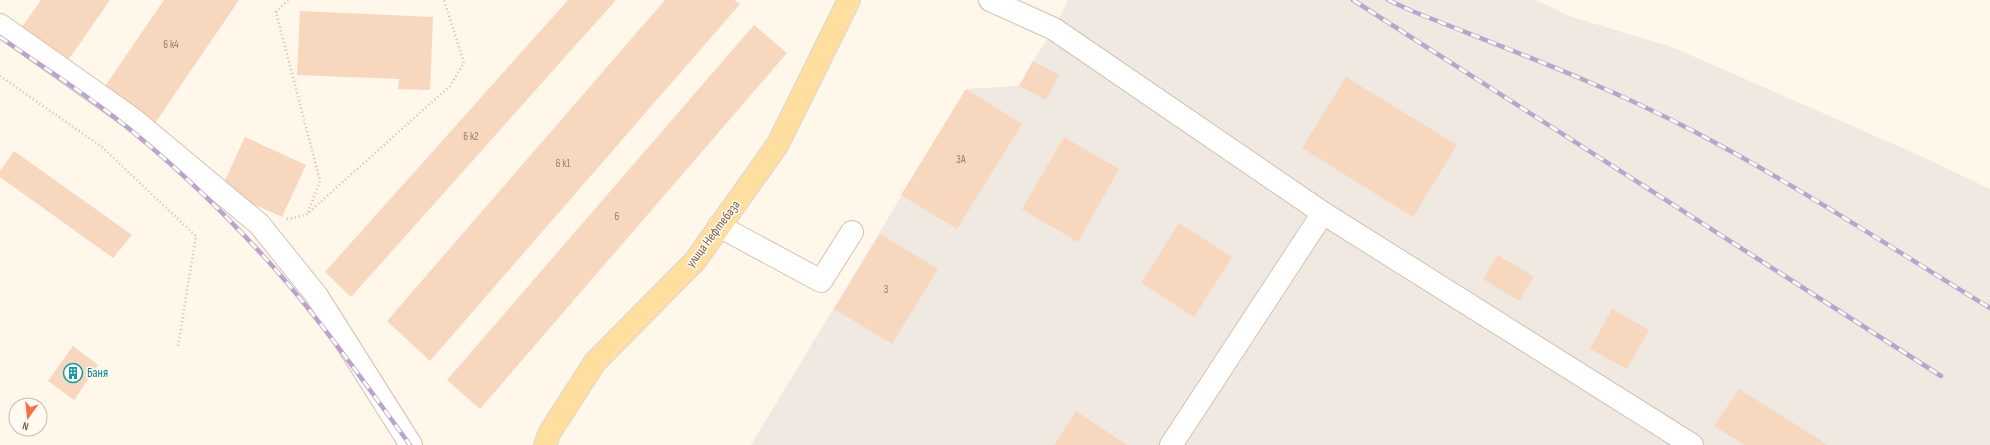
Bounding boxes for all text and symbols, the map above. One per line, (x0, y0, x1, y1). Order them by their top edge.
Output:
house number: 6 к4 (163, 38, 179, 51)
house number: 6 к2 (463, 130, 479, 143)
house number: 3А (956, 153, 966, 166)
house number: 6 к1 (556, 157, 570, 170)
street label: улица Нефтебаза (683, 197, 743, 271)
house number: 6 (615, 210, 620, 223)
house number: 3 (884, 283, 889, 296)
building icon: Баня (62, 362, 84, 384)
place label: Баня (87, 365, 108, 381)
north arrow (8, 397, 48, 437)
text: N (21, 419, 30, 433)

